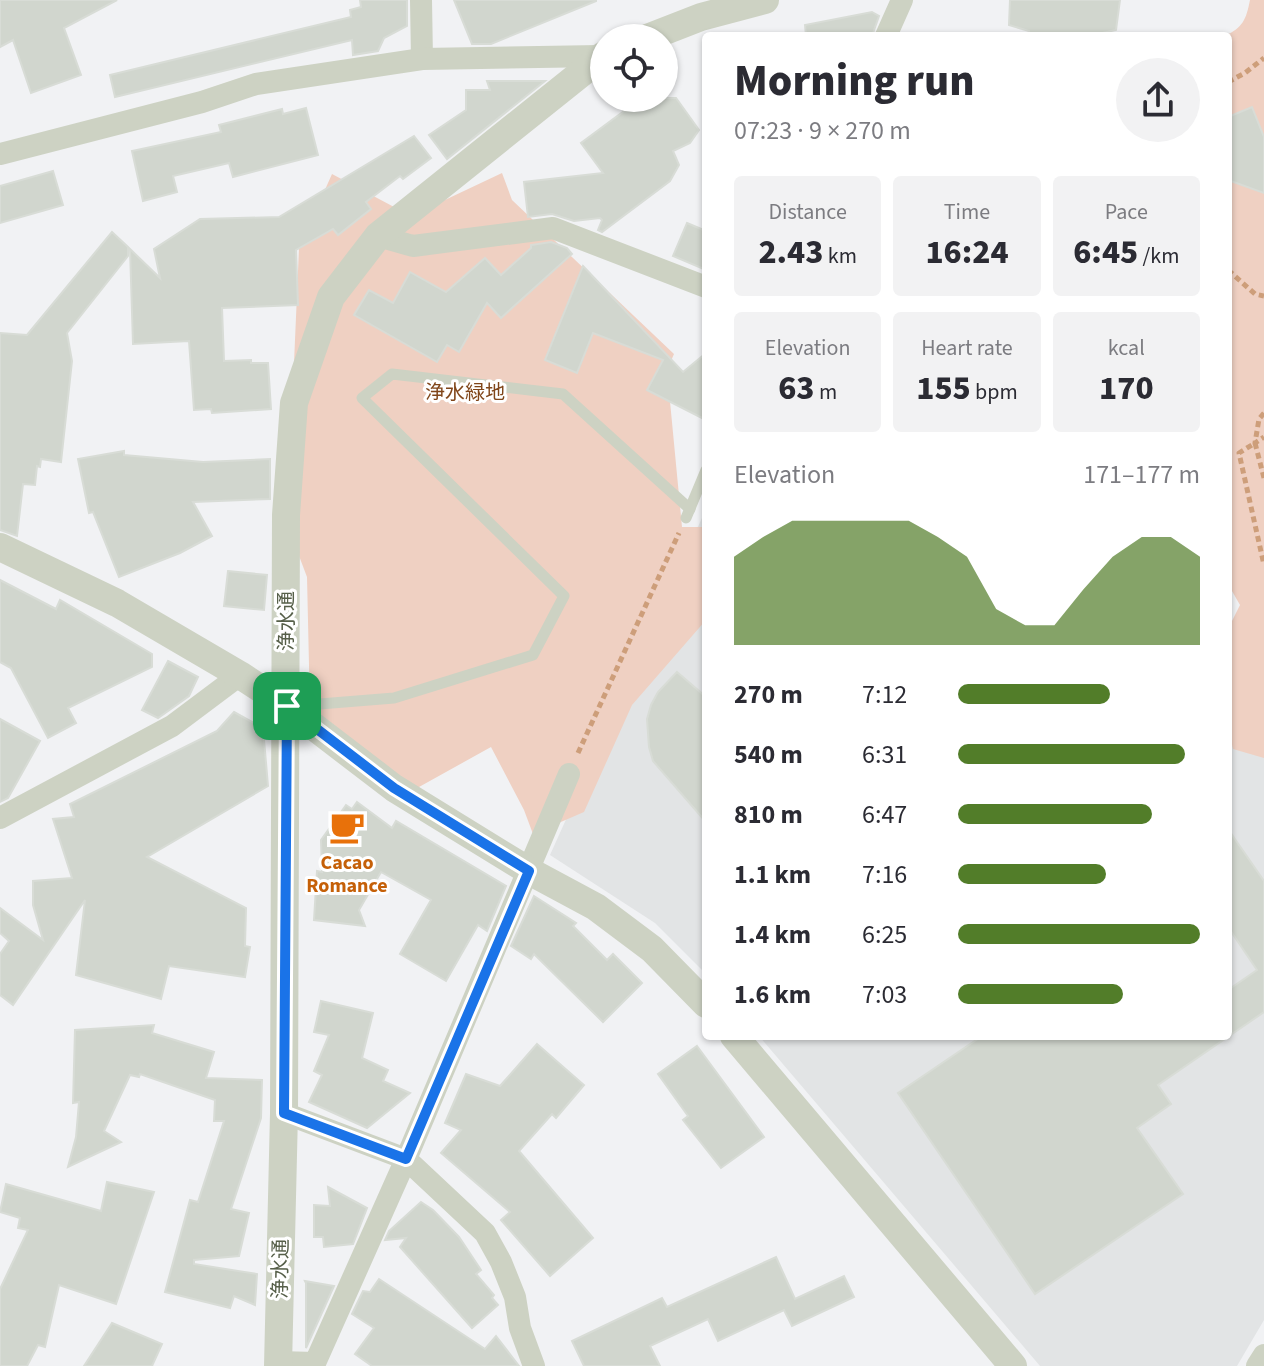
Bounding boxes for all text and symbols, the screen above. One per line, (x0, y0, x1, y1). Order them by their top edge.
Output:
map controls (590, 24, 678, 112)
button: locate (590, 24, 678, 112)
text: Morning run (734, 50, 975, 113)
button: share (1116, 58, 1200, 142)
text: 07:23 · 9 × 270 m (734, 112, 911, 149)
text: Distance (769, 196, 847, 228)
text: Time (944, 196, 990, 228)
text: Pace (1105, 196, 1148, 228)
text: 2.43 (758, 228, 823, 277)
text: 16:24 (925, 228, 1009, 277)
text: 6:45 (1073, 228, 1138, 277)
text: km (823, 240, 857, 272)
text: /km (1138, 240, 1179, 272)
text: Elevation (765, 332, 851, 364)
text: Heart rate (921, 332, 1013, 364)
text: kcal (1108, 332, 1145, 364)
text: 63 (778, 364, 815, 413)
text: 155 (916, 364, 971, 413)
text: 170 (1099, 364, 1154, 413)
text: m (815, 376, 837, 408)
text: bpm (971, 376, 1018, 408)
park label: 浄水緑地 (425, 379, 505, 407)
text: Elevation (734, 456, 835, 493)
text: 171–177 m (1083, 456, 1200, 493)
street label: 浄水通 (273, 591, 301, 651)
pin (253, 672, 321, 740)
text: 270 m (734, 676, 803, 713)
text: 7:12 (862, 676, 907, 713)
icon: arrive (265, 684, 309, 728)
text: 540 m (734, 736, 803, 773)
text: 6:31 (862, 736, 907, 773)
text: 810 m (734, 796, 803, 833)
text: 6:47 (862, 796, 907, 833)
cafe icon: Cacao Romance (328, 808, 366, 846)
place label: Cacao Romance (306, 849, 388, 900)
text: 1.1 km (734, 856, 811, 893)
text: 7:16 (862, 856, 907, 893)
text: 1.4 km (734, 916, 811, 953)
text: 6:25 (862, 916, 907, 953)
text: 1.6 km (734, 976, 811, 1013)
text: 7:03 (862, 976, 907, 1013)
street label: 浄水通 (266, 1239, 296, 1299)

